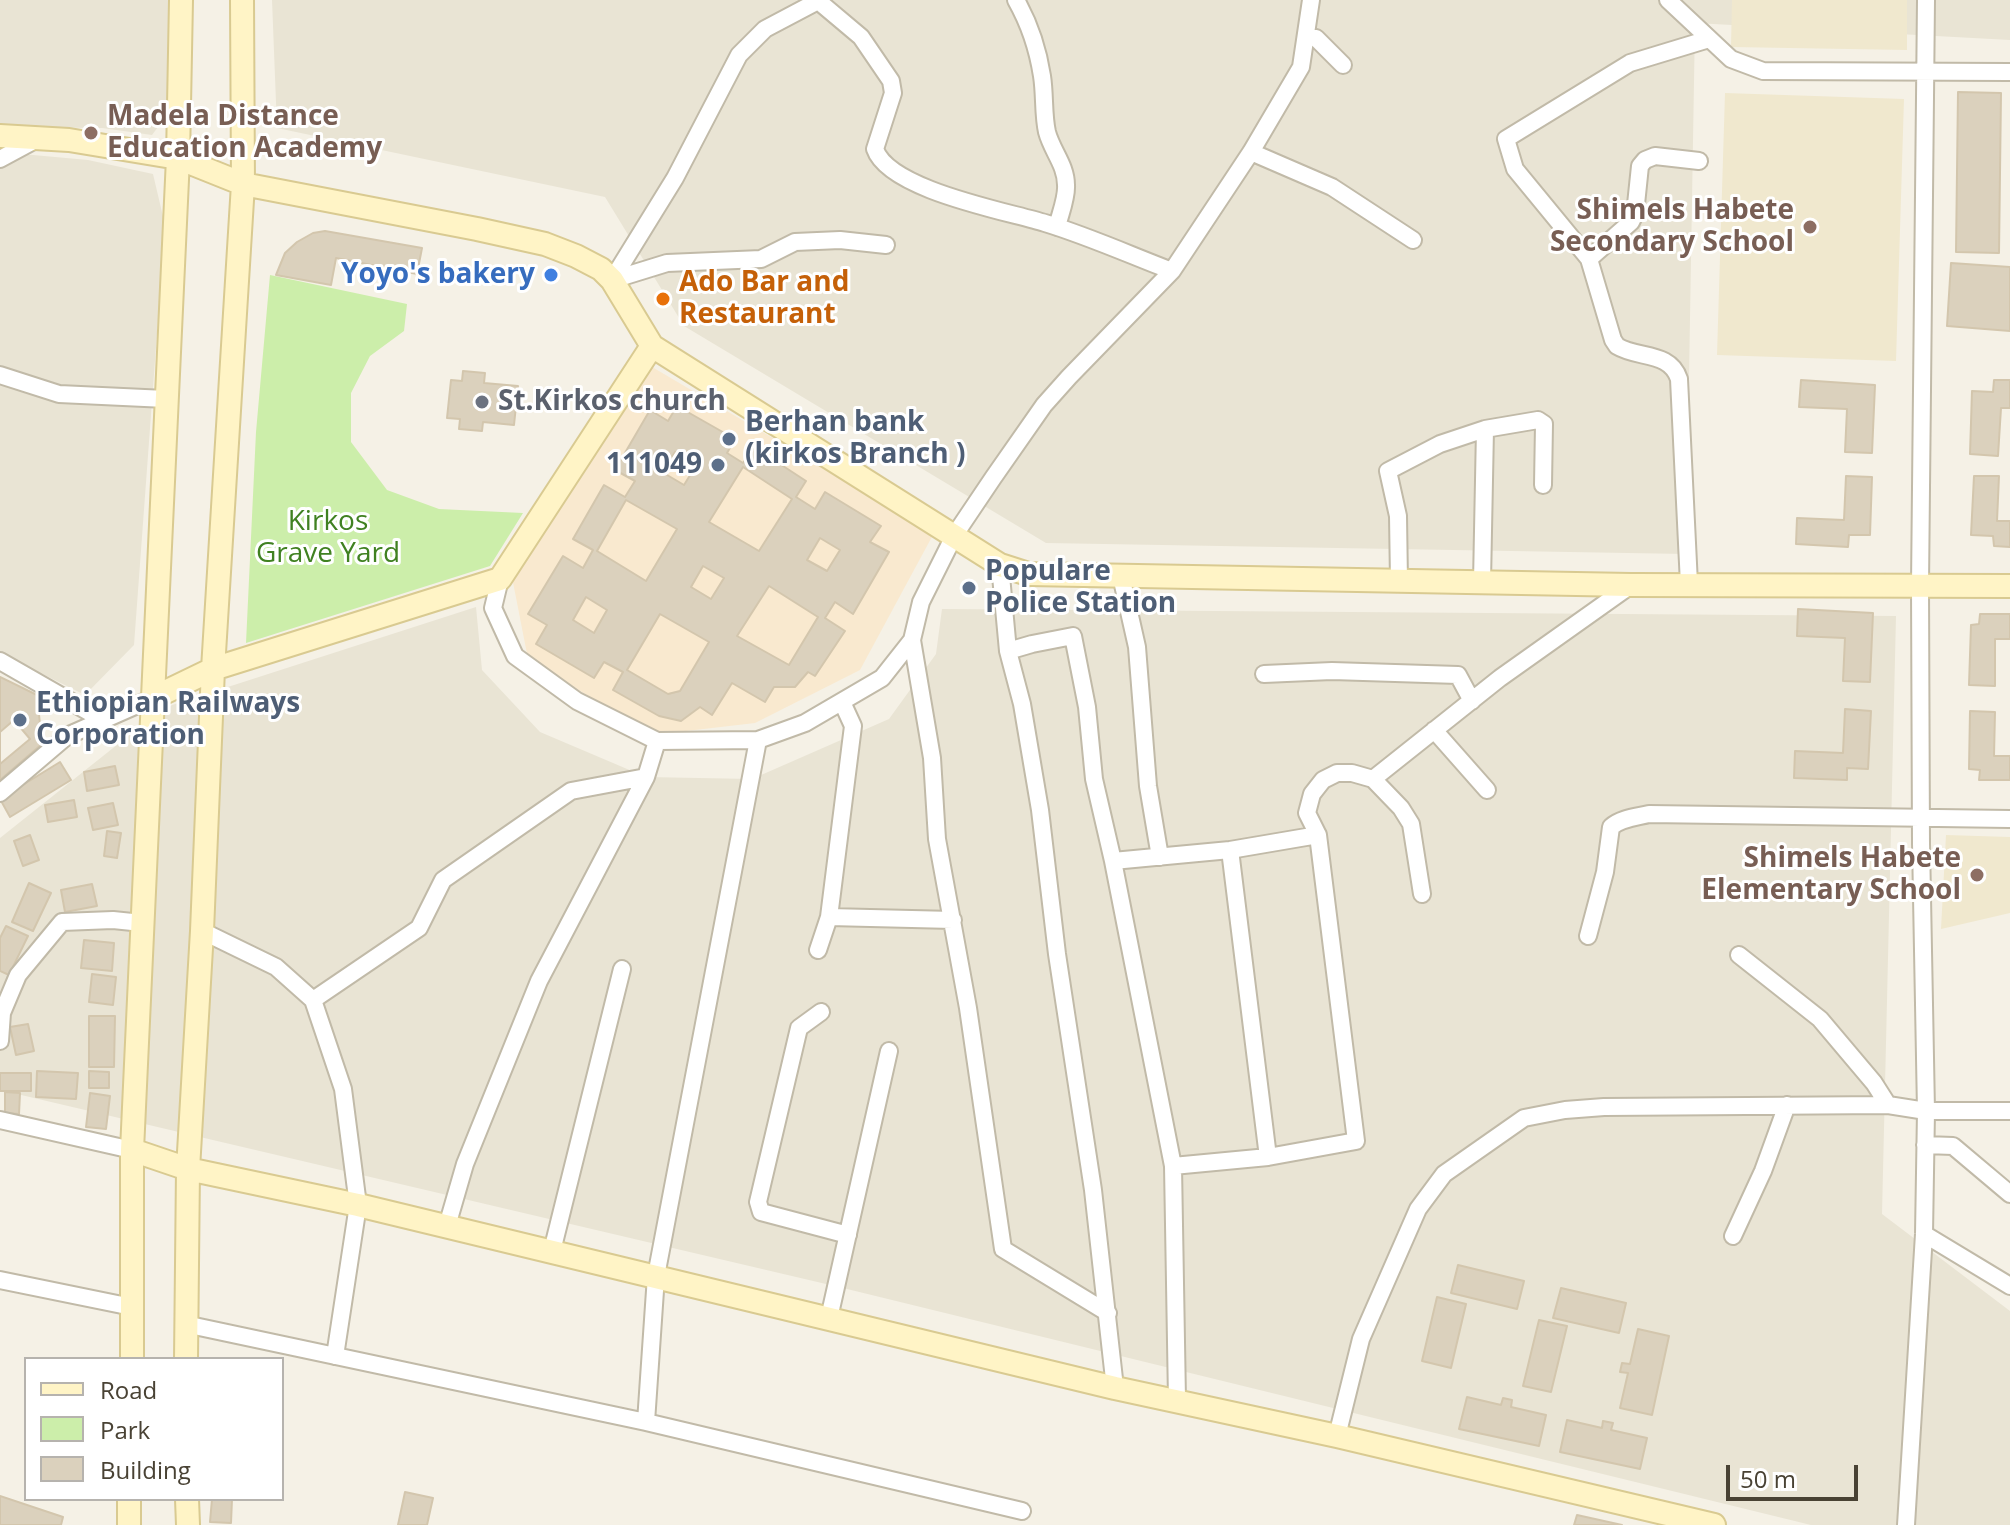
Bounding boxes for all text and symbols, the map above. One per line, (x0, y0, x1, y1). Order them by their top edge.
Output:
place label: Madela Distance Education Academy (107, 100, 382, 166)
marker: Madela Distance Education Academy (82, 124, 100, 142)
place label: Shimels Habete Secondary School (1550, 194, 1794, 260)
marker: Shimels Habete Secondary School (1801, 218, 1819, 236)
place label: Yoyo's bakery (341, 258, 535, 292)
marker: Yoyo's bakery (542, 266, 560, 284)
place label: Ado Bar and Restaurant (679, 266, 849, 332)
marker: Ado Bar and Restaurant (654, 290, 672, 308)
place label: St.Kirkos church (498, 385, 726, 419)
marker: St.Kirkos church (473, 393, 491, 411)
place label: Berhan bank (kirkos Branch ) (745, 406, 965, 472)
marker: Berhan bank (kirkos Branch ) (720, 430, 738, 448)
place label: 111049 (606, 448, 702, 482)
marker: 111049 (709, 456, 727, 474)
park label: Kirkos Grave Yard (256, 505, 400, 571)
place label: Populare Police Station (985, 555, 1176, 621)
marker: Populare Police Station (960, 579, 978, 597)
place label: Ethiopian Railways Corporation (36, 687, 300, 753)
marker: Ethiopian Railways Corporation (11, 711, 29, 729)
place label: Shimels Habete Elementary School (1701, 842, 1961, 908)
marker: Shimels Habete Elementary School (1968, 866, 1986, 884)
legend (24, 1357, 284, 1501)
text: Road (100, 1373, 157, 1406)
text: Park (100, 1413, 150, 1446)
scale bar (1730, 1449, 1862, 1499)
text: Building (100, 1453, 191, 1486)
text: 50 m (1740, 1462, 1796, 1495)

